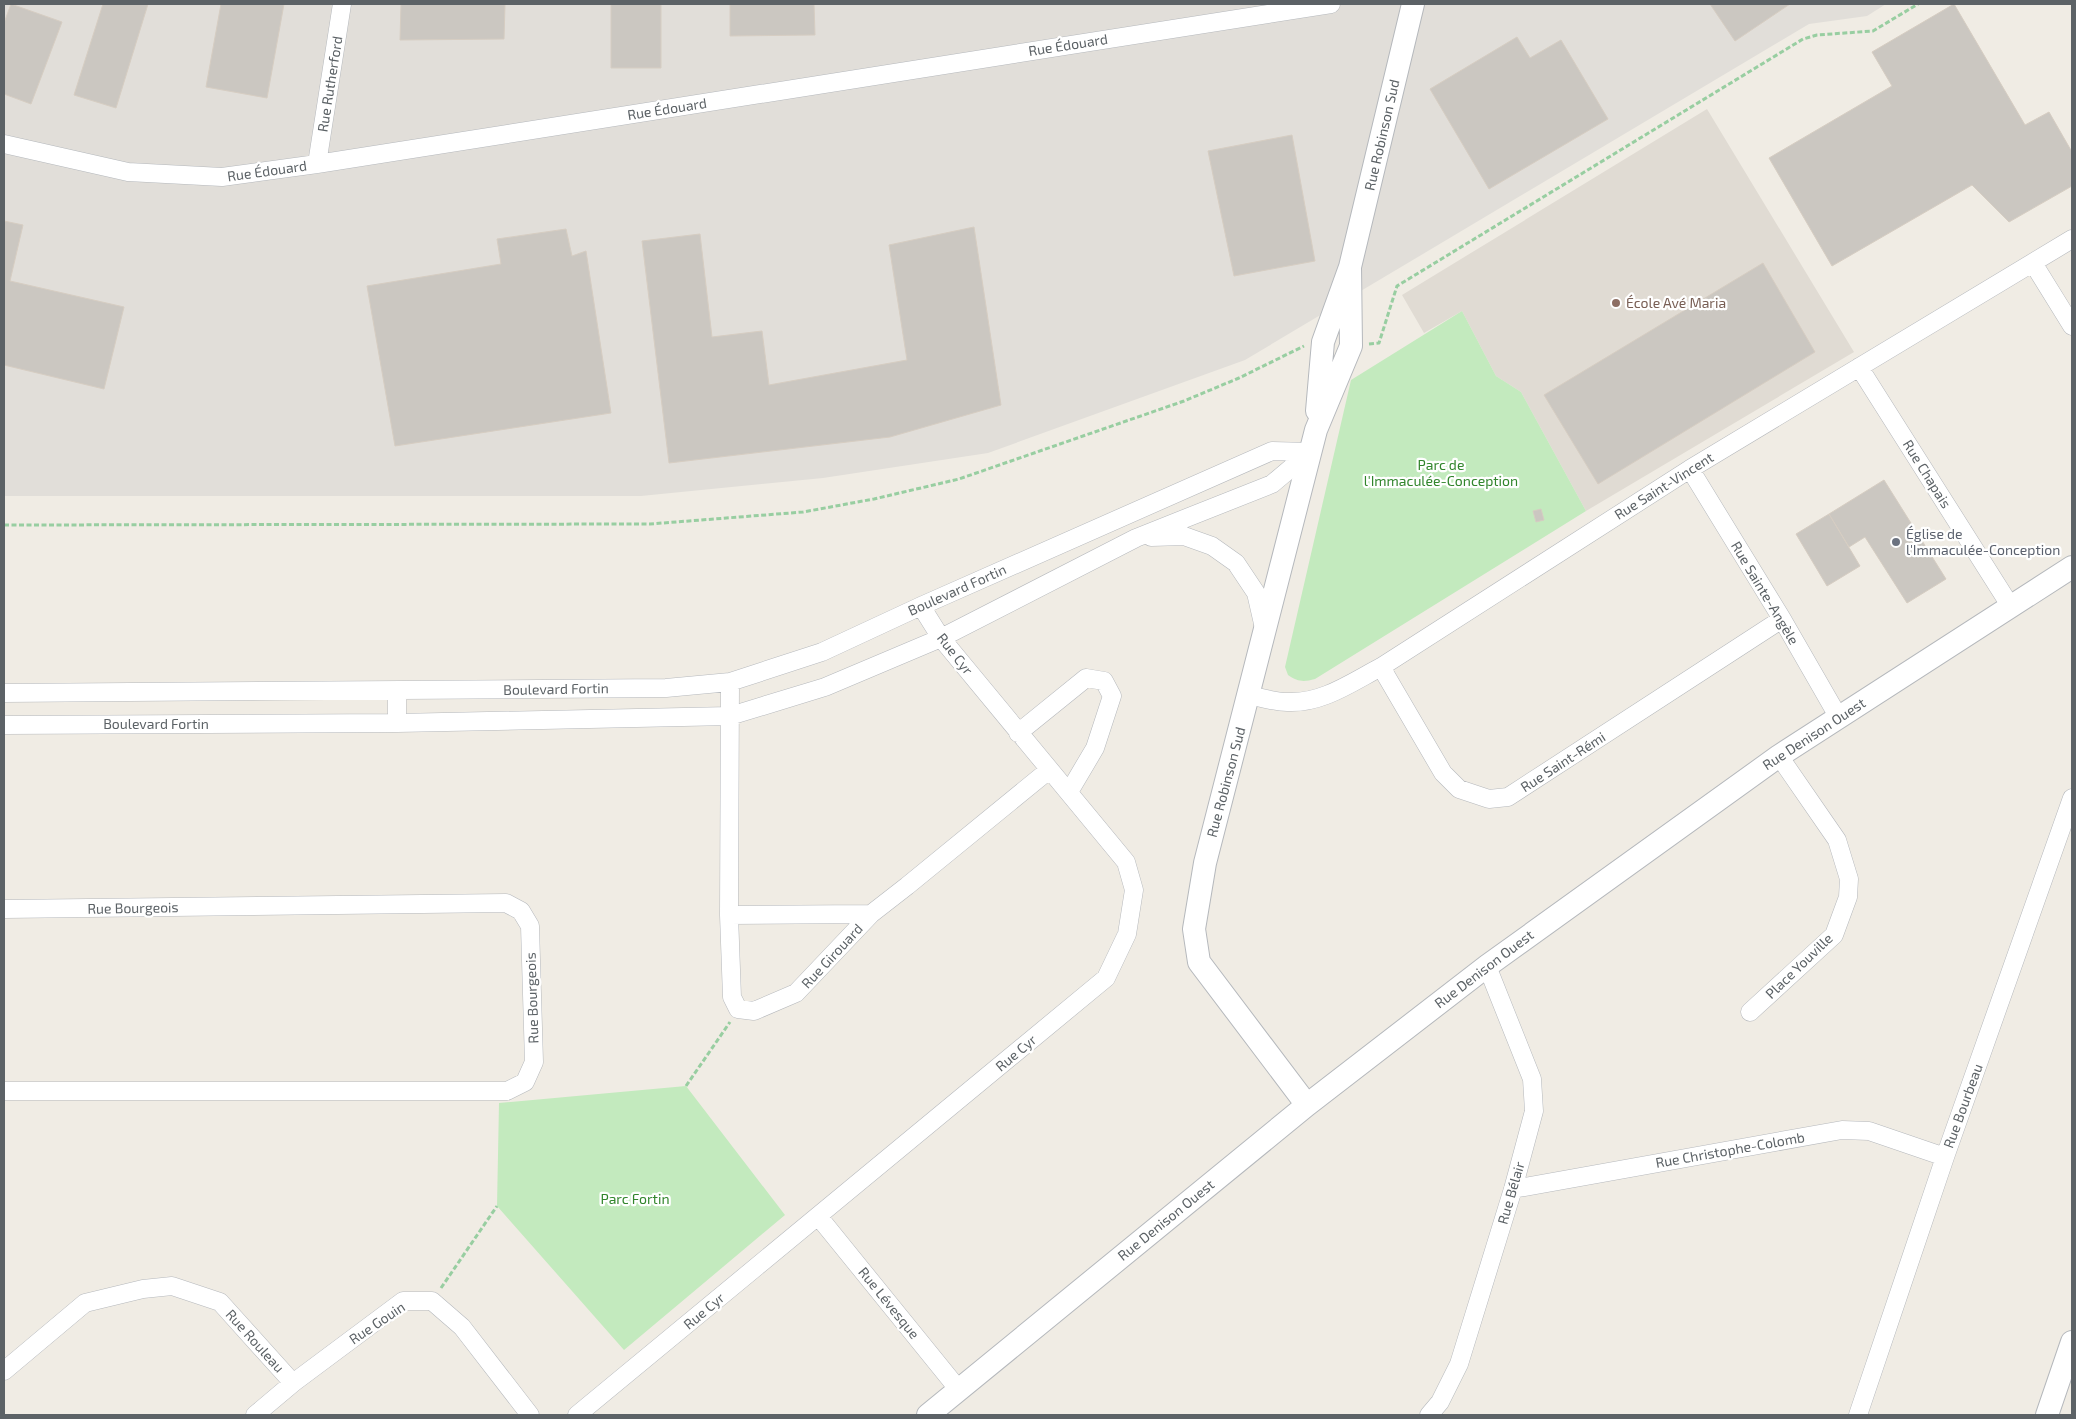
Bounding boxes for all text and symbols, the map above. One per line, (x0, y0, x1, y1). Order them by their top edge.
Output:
street label: Rue Édouard (1027, 30, 1109, 59)
street label: Rue Rutherford (314, 35, 346, 133)
street label: Rue Robinson Sud (1360, 78, 1403, 192)
street label: Rue Édouard (626, 94, 708, 123)
street label: Rue Édouard (226, 157, 308, 185)
place label: École Avé Maria (1626, 294, 1726, 311)
marker: École Avé Maria (1610, 297, 1622, 309)
street label: Rue Chapais (1900, 436, 1955, 511)
street label: Rue Saint-Vincent (1611, 448, 1716, 523)
park label: Parc de l'Immaculée-Conception (1364, 456, 1518, 489)
place label: Église de l'Immaculée-Conception (1906, 525, 2060, 558)
marker: Église de l'Immaculée-Conception (1890, 536, 1902, 548)
street label: Rue Sainte-Angèle (1728, 538, 1803, 647)
street label: Boulevard Fortin (905, 560, 1009, 619)
street label: Rue Cyr (934, 629, 977, 678)
street label: Boulevard Fortin (503, 679, 609, 698)
street label: Rue Denison Ouest (1759, 694, 1868, 773)
street label: Boulevard Fortin (103, 715, 209, 732)
street label: Rue Robinson Sud (1203, 725, 1248, 839)
street label: Rue Saint-Rémi (1517, 728, 1608, 795)
street label: Rue Bourgeois (87, 898, 179, 917)
street label: Rue Girouard (797, 920, 866, 991)
street label: Rue Denison Ouest (1431, 926, 1536, 1011)
street label: Place Youville (1762, 929, 1836, 1002)
street label: Rue Bourgeois (521, 952, 542, 1044)
street label: Rue Cyr (992, 1030, 1040, 1075)
street label: Rue Bourbeau (1939, 1061, 1986, 1150)
street label: Rue Christophe-Colomb (1654, 1128, 1806, 1171)
street label: Rue Bélair (1493, 1159, 1528, 1226)
street label: Rue Denison Ouest (1114, 1175, 1217, 1264)
park label: Parc Fortin (600, 1190, 670, 1207)
street label: Rue Lévesque (855, 1263, 923, 1342)
street label: Rue Cyr (680, 1288, 728, 1333)
street label: Rue Gouin (346, 1298, 408, 1347)
street label: Rue Rouleau (223, 1306, 288, 1376)

